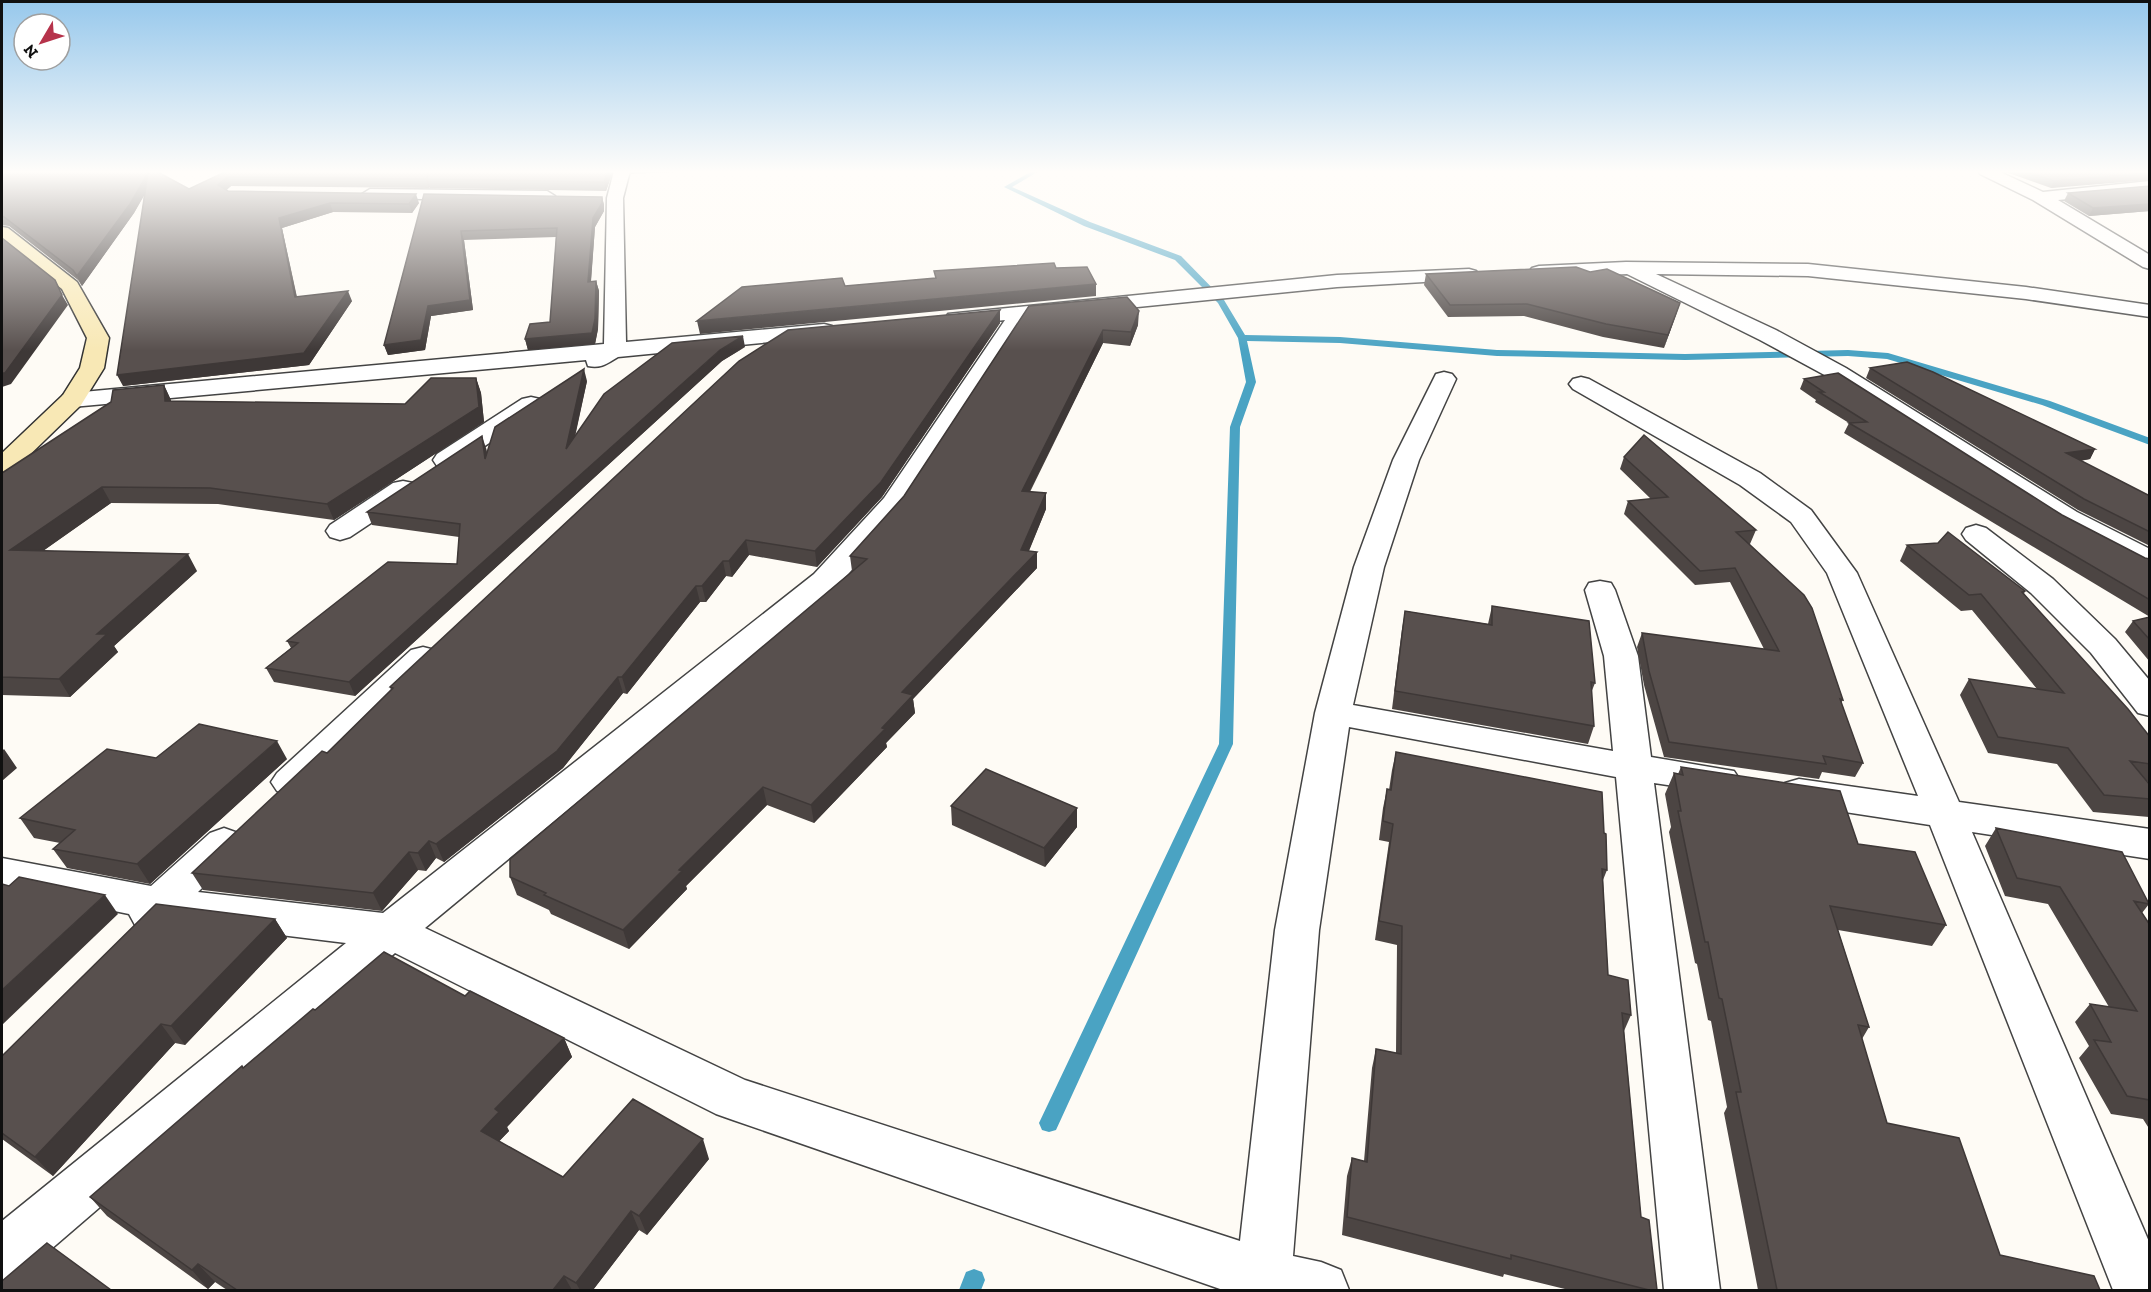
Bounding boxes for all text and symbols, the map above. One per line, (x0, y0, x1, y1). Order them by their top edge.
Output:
north arrow (12, 12, 72, 72)
text: N (20, 40, 42, 62)

